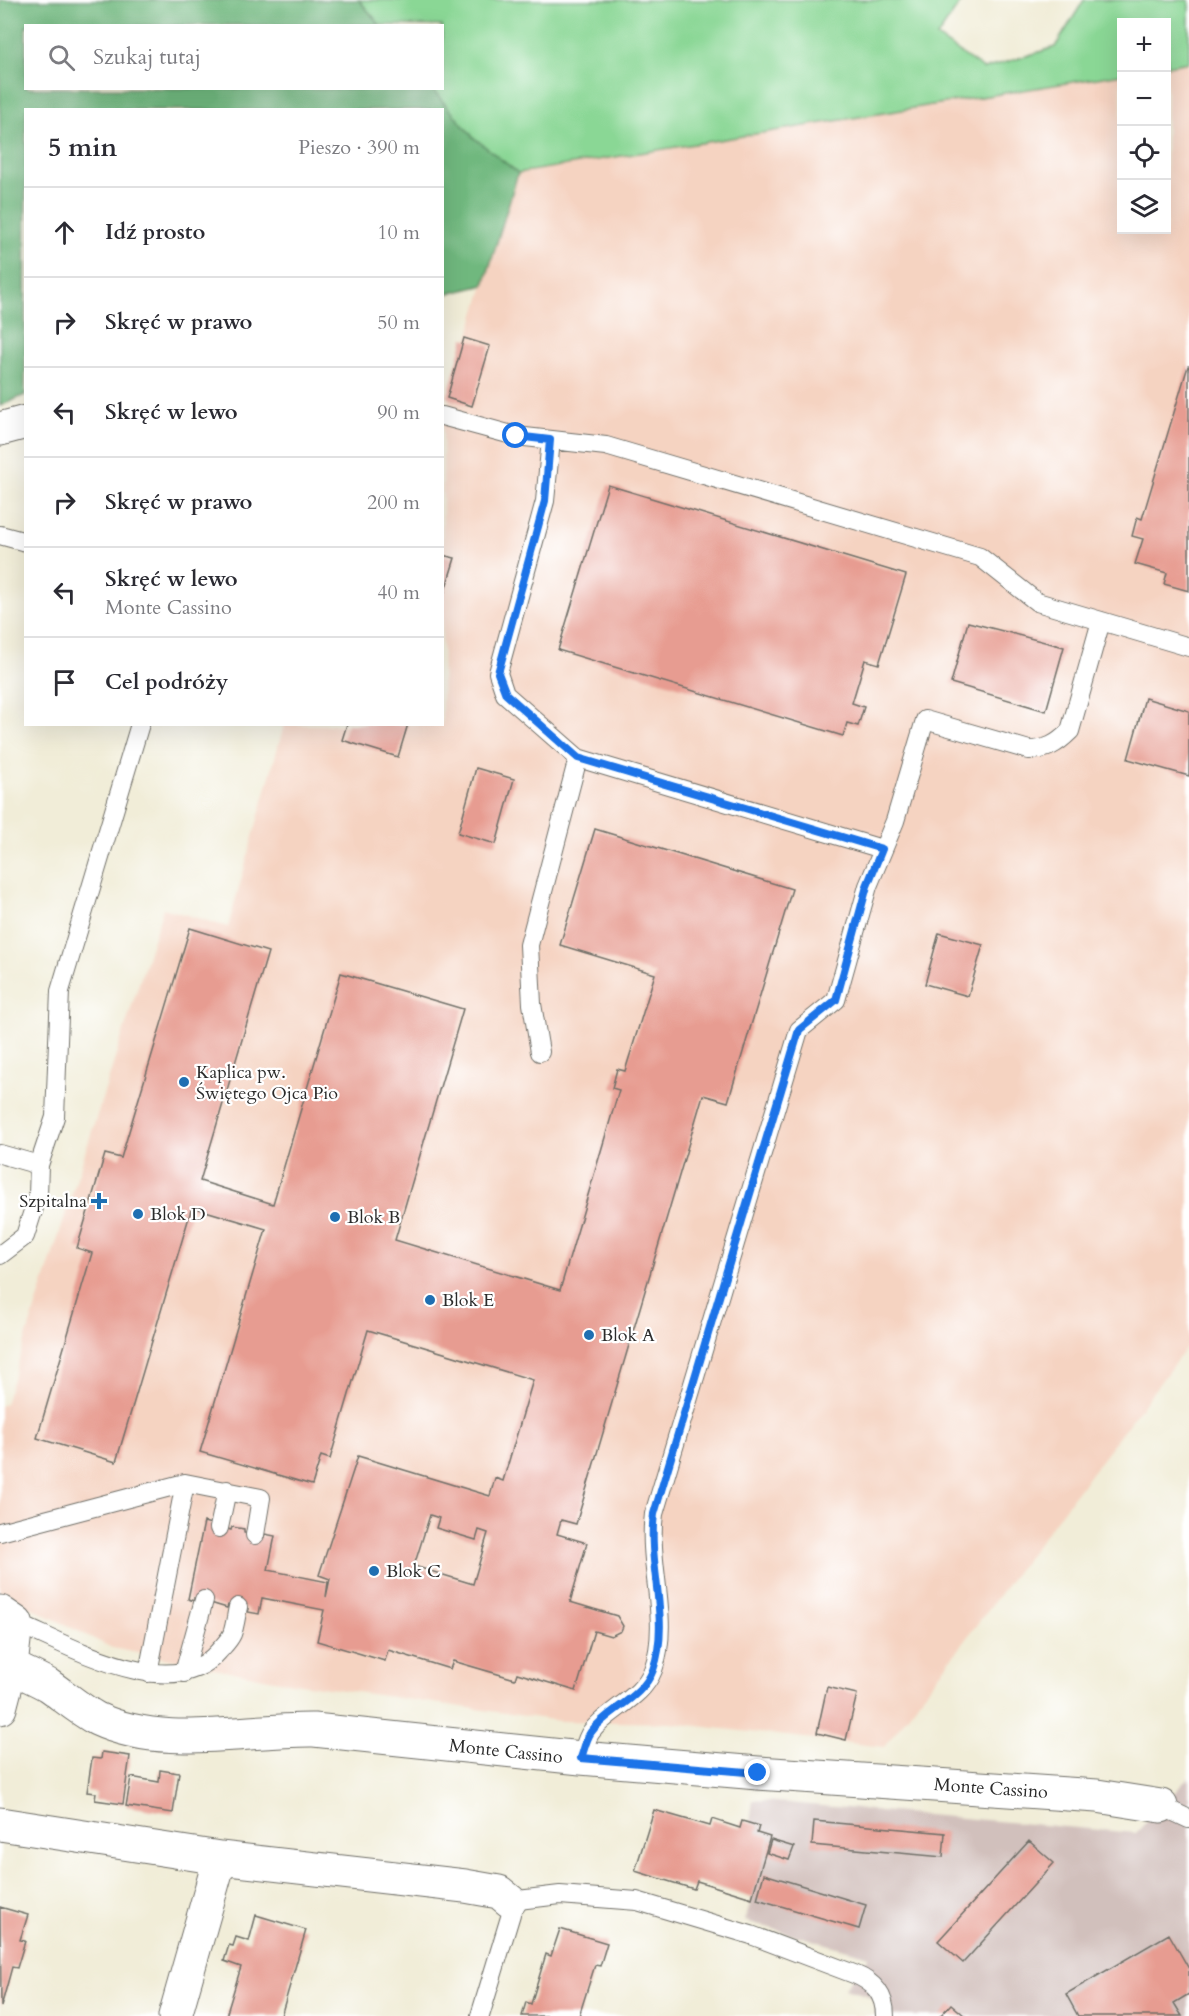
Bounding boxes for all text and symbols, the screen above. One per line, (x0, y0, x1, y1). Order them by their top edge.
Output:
map controls (1117, 18, 1171, 234)
button: + (1117, 18, 1171, 72)
search box (24, 24, 444, 90)
icon: search (45, 41, 78, 74)
text: Szukaj tutaj (93, 42, 201, 72)
button: − (1117, 72, 1171, 126)
button: locate (1117, 126, 1171, 180)
text: 5 min (48, 130, 117, 165)
text: Pieszo · 390 m (298, 134, 420, 161)
button: layers (1117, 180, 1171, 234)
icon: ahead (48, 216, 81, 249)
text: Idź prosto (105, 217, 205, 247)
text: 10 m (377, 219, 420, 246)
icon: right (48, 306, 81, 339)
text: Skręć w prawo (105, 307, 252, 337)
text: 50 m (377, 309, 420, 336)
icon: left (48, 396, 81, 429)
text: Skręć w lewo (105, 397, 238, 427)
text: 90 m (377, 399, 420, 426)
route start (502, 422, 528, 448)
icon: right (48, 486, 81, 519)
text: Skręć w prawo (105, 487, 252, 517)
text: 200 m (367, 489, 420, 516)
text: Skręć w lewo (105, 564, 238, 594)
icon: left (48, 576, 81, 609)
text: 40 m (377, 579, 420, 606)
text: Monte Cassino (105, 594, 232, 621)
icon: arrive (48, 666, 81, 699)
text: Cel podróży (105, 667, 228, 697)
place label: Kaplica pw. Świętego Ojca Pio (196, 1060, 338, 1106)
marker: Kaplica pw. Świętego Ojca Pio (177, 1075, 191, 1089)
place label: Szpitalna (19, 1189, 87, 1214)
marker: Szpitalna (92, 1194, 106, 1208)
place label: Blok D (150, 1202, 206, 1227)
place label: Blok B (347, 1205, 400, 1230)
marker: Blok D (131, 1207, 145, 1221)
marker: Blok B (328, 1210, 342, 1224)
place label: Blok E (442, 1288, 494, 1313)
marker: Blok E (423, 1293, 437, 1307)
place label: Blok A (601, 1323, 655, 1348)
marker: Blok A (582, 1328, 596, 1342)
place label: Blok C (386, 1559, 441, 1584)
marker: Blok C (367, 1564, 381, 1578)
street label: Monte Cassino (448, 1733, 564, 1770)
route end (744, 1759, 770, 1785)
street label: Monte Cassino (933, 1772, 1049, 1805)

